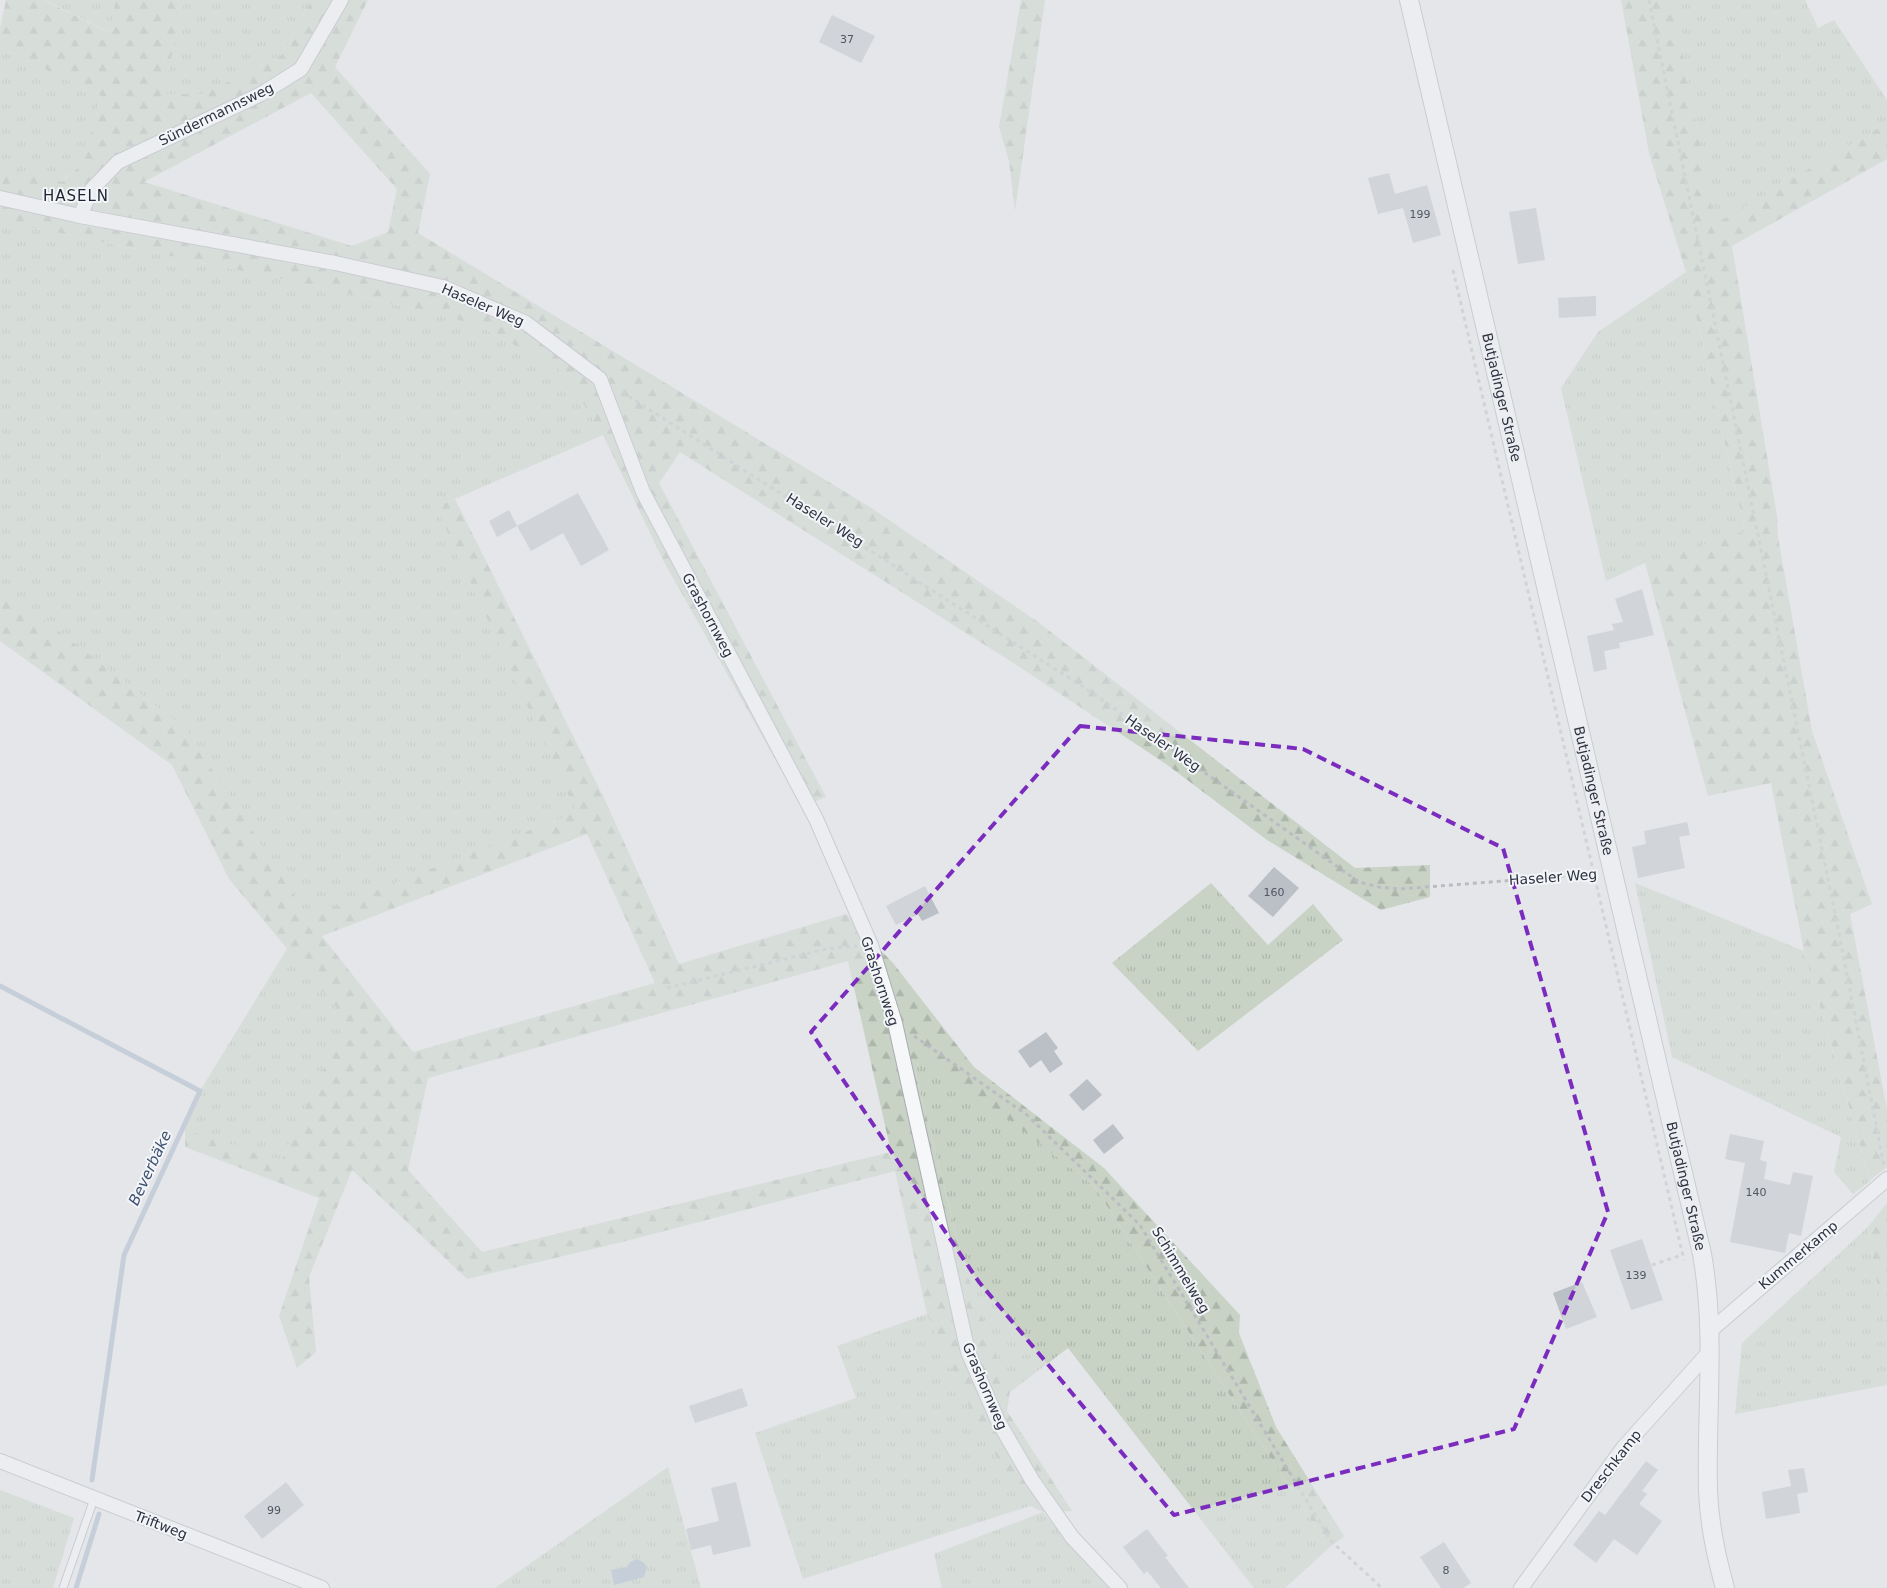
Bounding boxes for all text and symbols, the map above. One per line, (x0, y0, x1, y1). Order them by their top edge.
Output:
house number: 37 (840, 33, 854, 46)
street label: Sündermannsweg (156, 79, 276, 149)
district label: HASELN (43, 187, 109, 205)
house number: 199 (1410, 208, 1431, 221)
street label: Haseler Weg (439, 280, 527, 330)
street label: Butjadinger Straße (1479, 331, 1525, 463)
street label: Haseler Weg (783, 490, 867, 550)
street label: Grashornweg (679, 570, 737, 660)
street label: Haseler Weg (1122, 711, 1204, 775)
street label: Butjadinger Straße (1571, 725, 1617, 857)
street label: Haseler Weg (1508, 866, 1598, 888)
house number: 160 (1264, 886, 1285, 899)
street label: Grashornweg (858, 934, 902, 1028)
street label: Butjadinger Straße (1663, 1120, 1709, 1252)
water label: Beverbäke (125, 1128, 175, 1208)
house number: 140 (1746, 1186, 1767, 1199)
street label: Kummerkamp (1755, 1217, 1841, 1293)
street label: Schimmelweg (1149, 1224, 1213, 1316)
house number: 139 (1626, 1269, 1647, 1282)
street label: Grashornweg (959, 1340, 1011, 1432)
street label: Dreschkamp (1578, 1426, 1644, 1505)
house number: 99 (267, 1504, 281, 1517)
street label: Triftweg (131, 1507, 190, 1542)
house number: 8 (1443, 1564, 1450, 1577)

